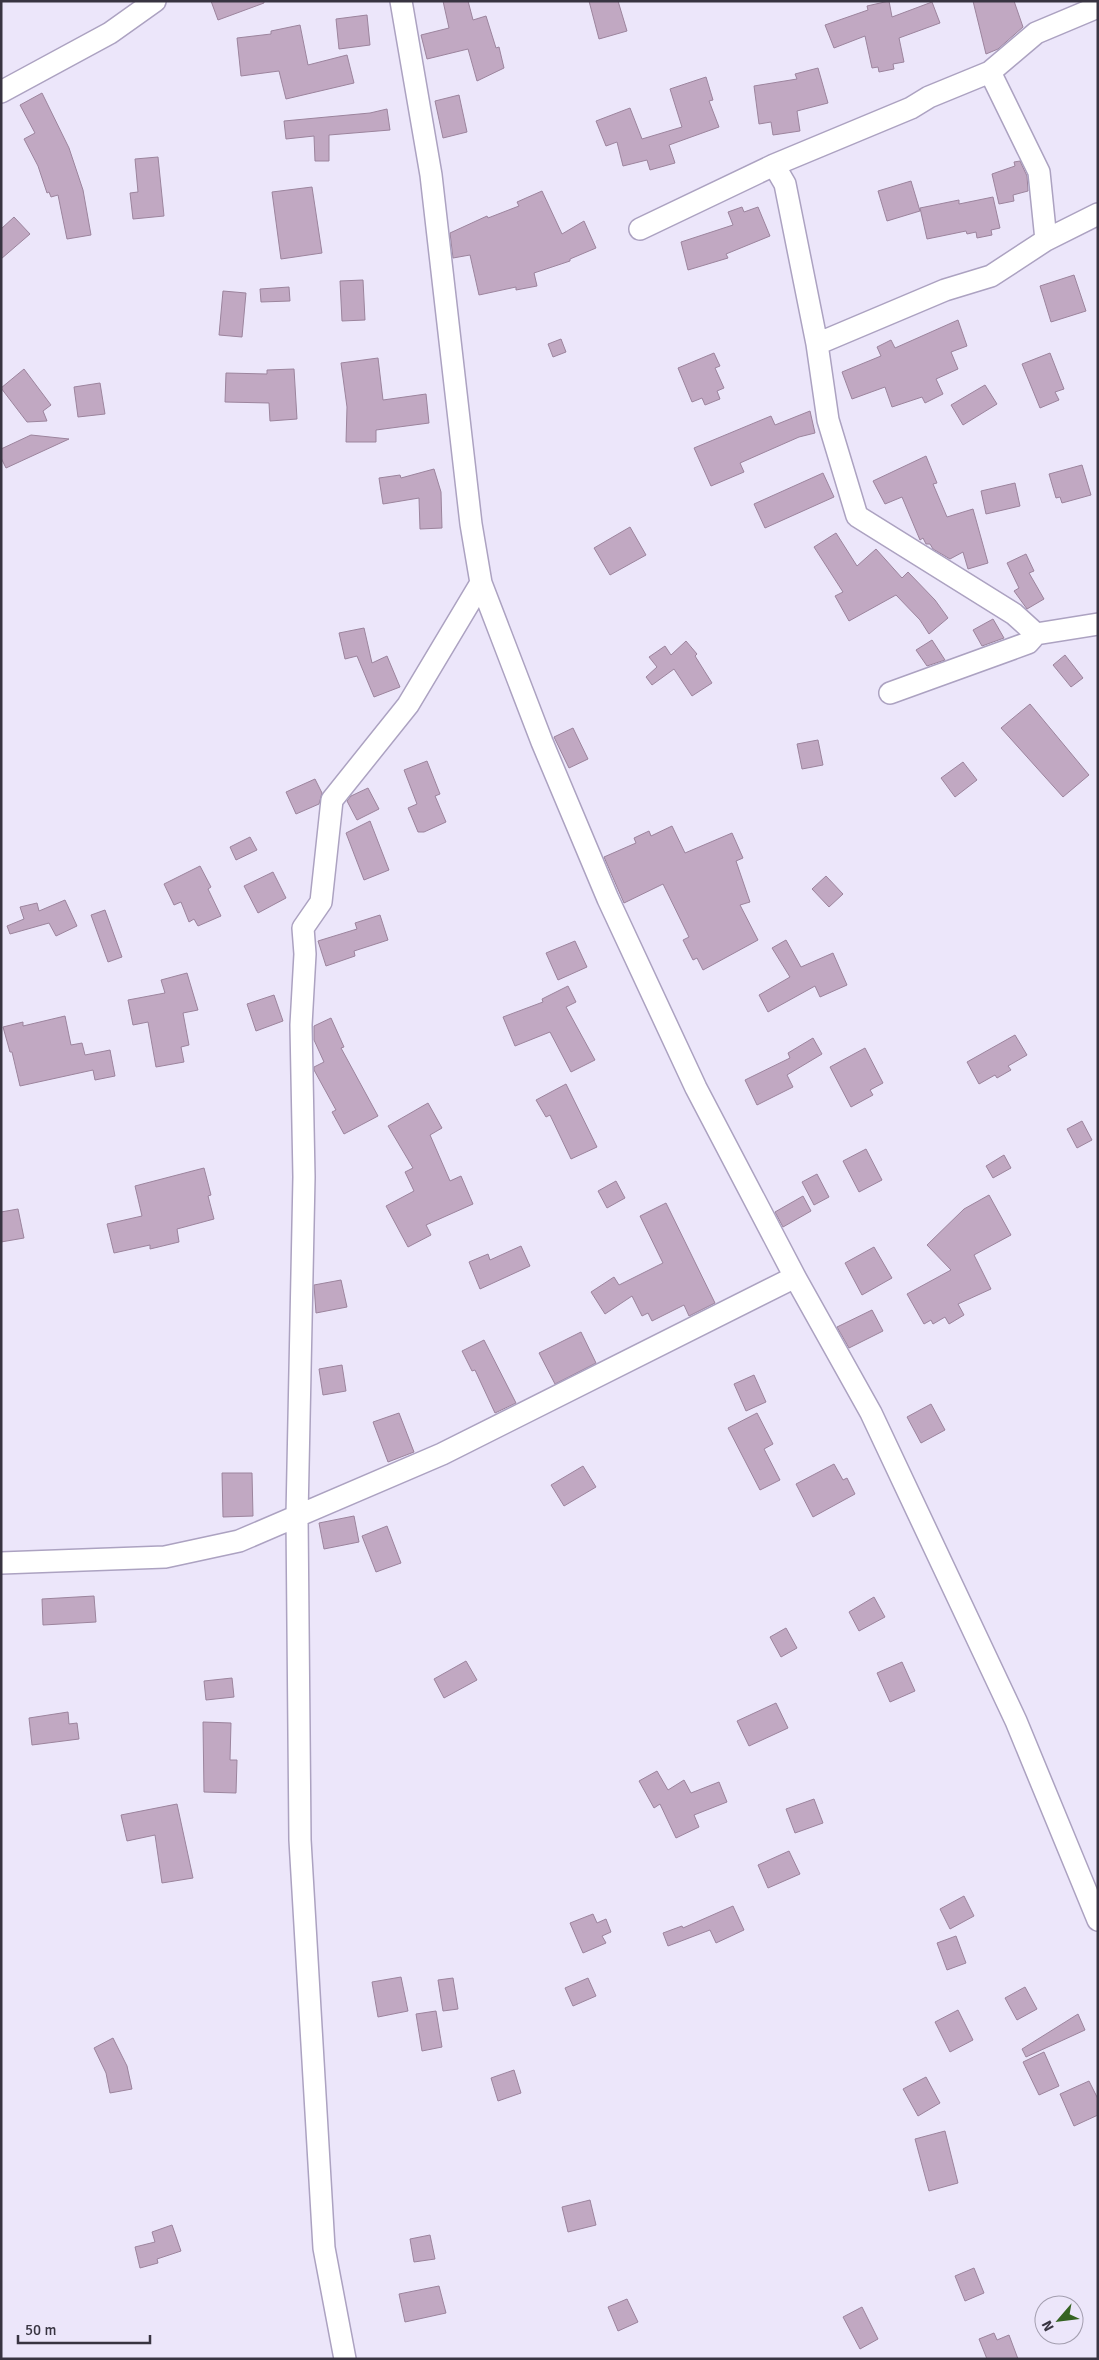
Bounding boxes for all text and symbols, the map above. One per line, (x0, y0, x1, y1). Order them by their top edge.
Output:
north arrow (1034, 2295, 1084, 2345)
scale bar (18, 2312, 150, 2344)
text: N (1038, 2318, 1058, 2334)
text: 50 m (25, 2321, 56, 2339)

